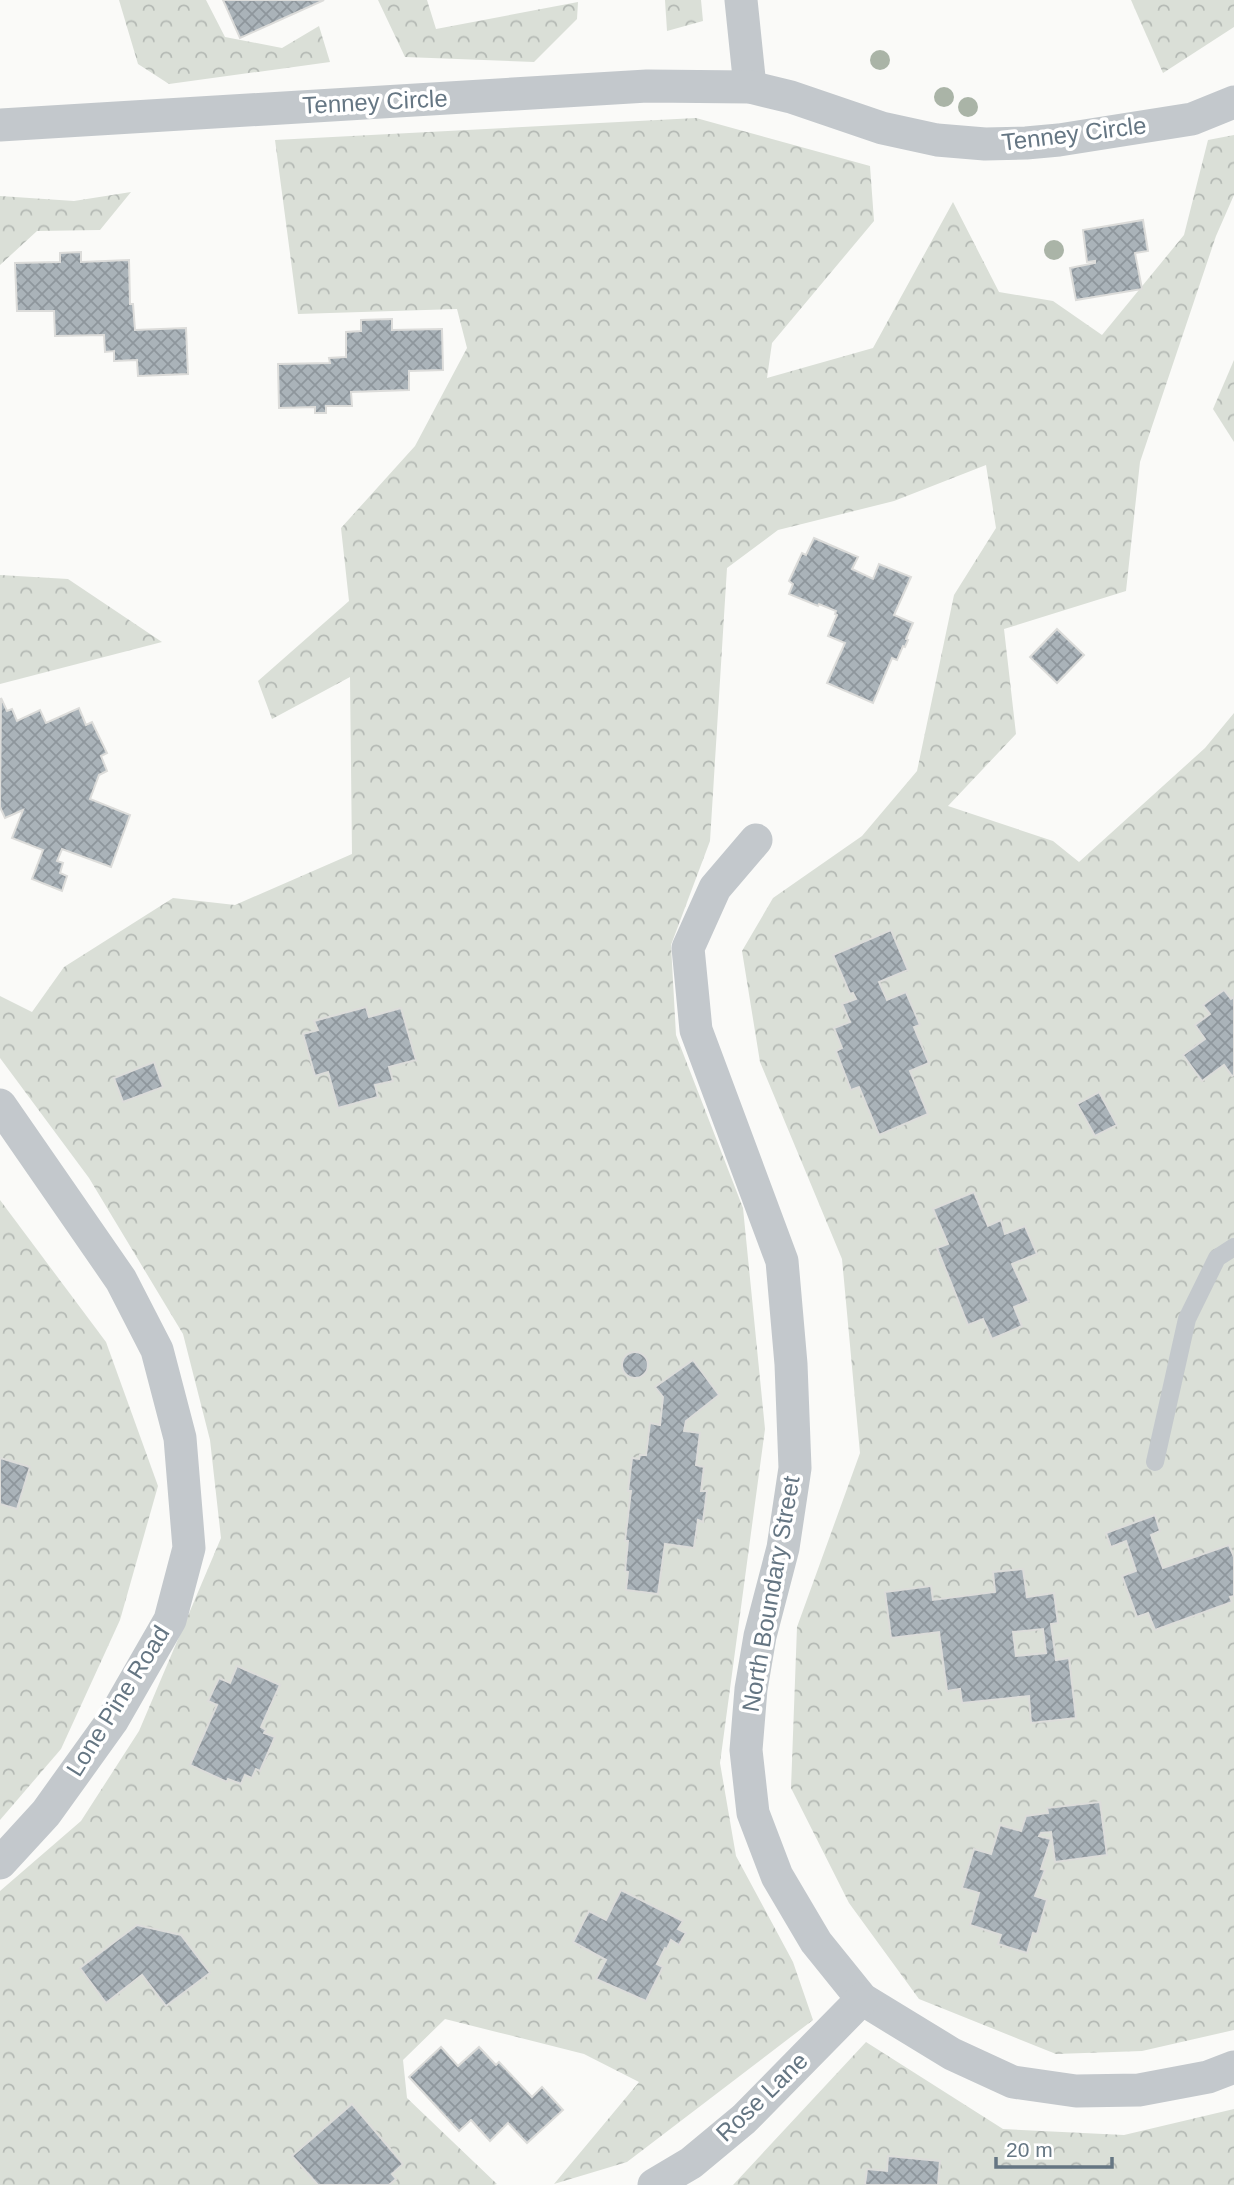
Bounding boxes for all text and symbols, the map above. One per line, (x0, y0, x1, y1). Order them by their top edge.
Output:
street label: Tenney Circle (302, 84, 448, 119)
street label: Tenney Circle (1000, 111, 1148, 156)
street label: North Boundary Street (736, 1474, 805, 1714)
street label: Lone Pine Road (61, 1621, 175, 1781)
street label: Rose Lane (711, 2047, 813, 2147)
scale bar (996, 2126, 1112, 2170)
text: 20 m (1006, 2138, 1053, 2161)

